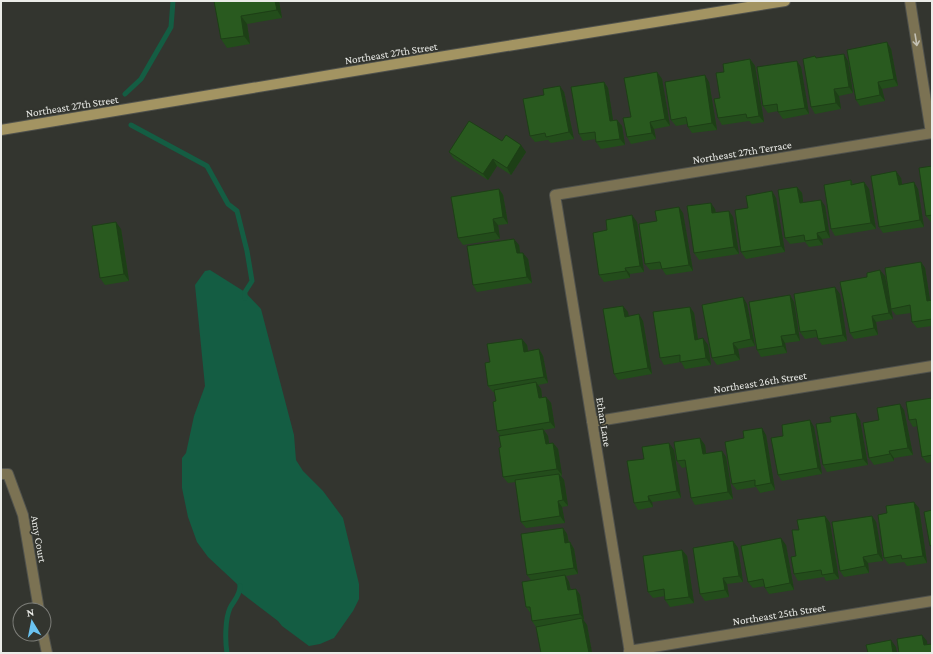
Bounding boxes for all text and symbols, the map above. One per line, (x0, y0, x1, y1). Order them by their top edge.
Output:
one-way arrow (912, 33, 920, 46)
street label: Northeast 27th Street (344, 40, 438, 66)
street label: Northeast 27th Street (25, 93, 119, 119)
street label: Northeast 27th Terrace (692, 138, 793, 166)
street label: Northeast 26th Street (713, 369, 808, 395)
street label: Ethan Lane (594, 396, 614, 448)
street label: Amy Court (28, 515, 49, 564)
street label: Northeast 25th Street (732, 601, 827, 627)
north arrow (12, 602, 52, 642)
text: N (26, 606, 35, 619)

